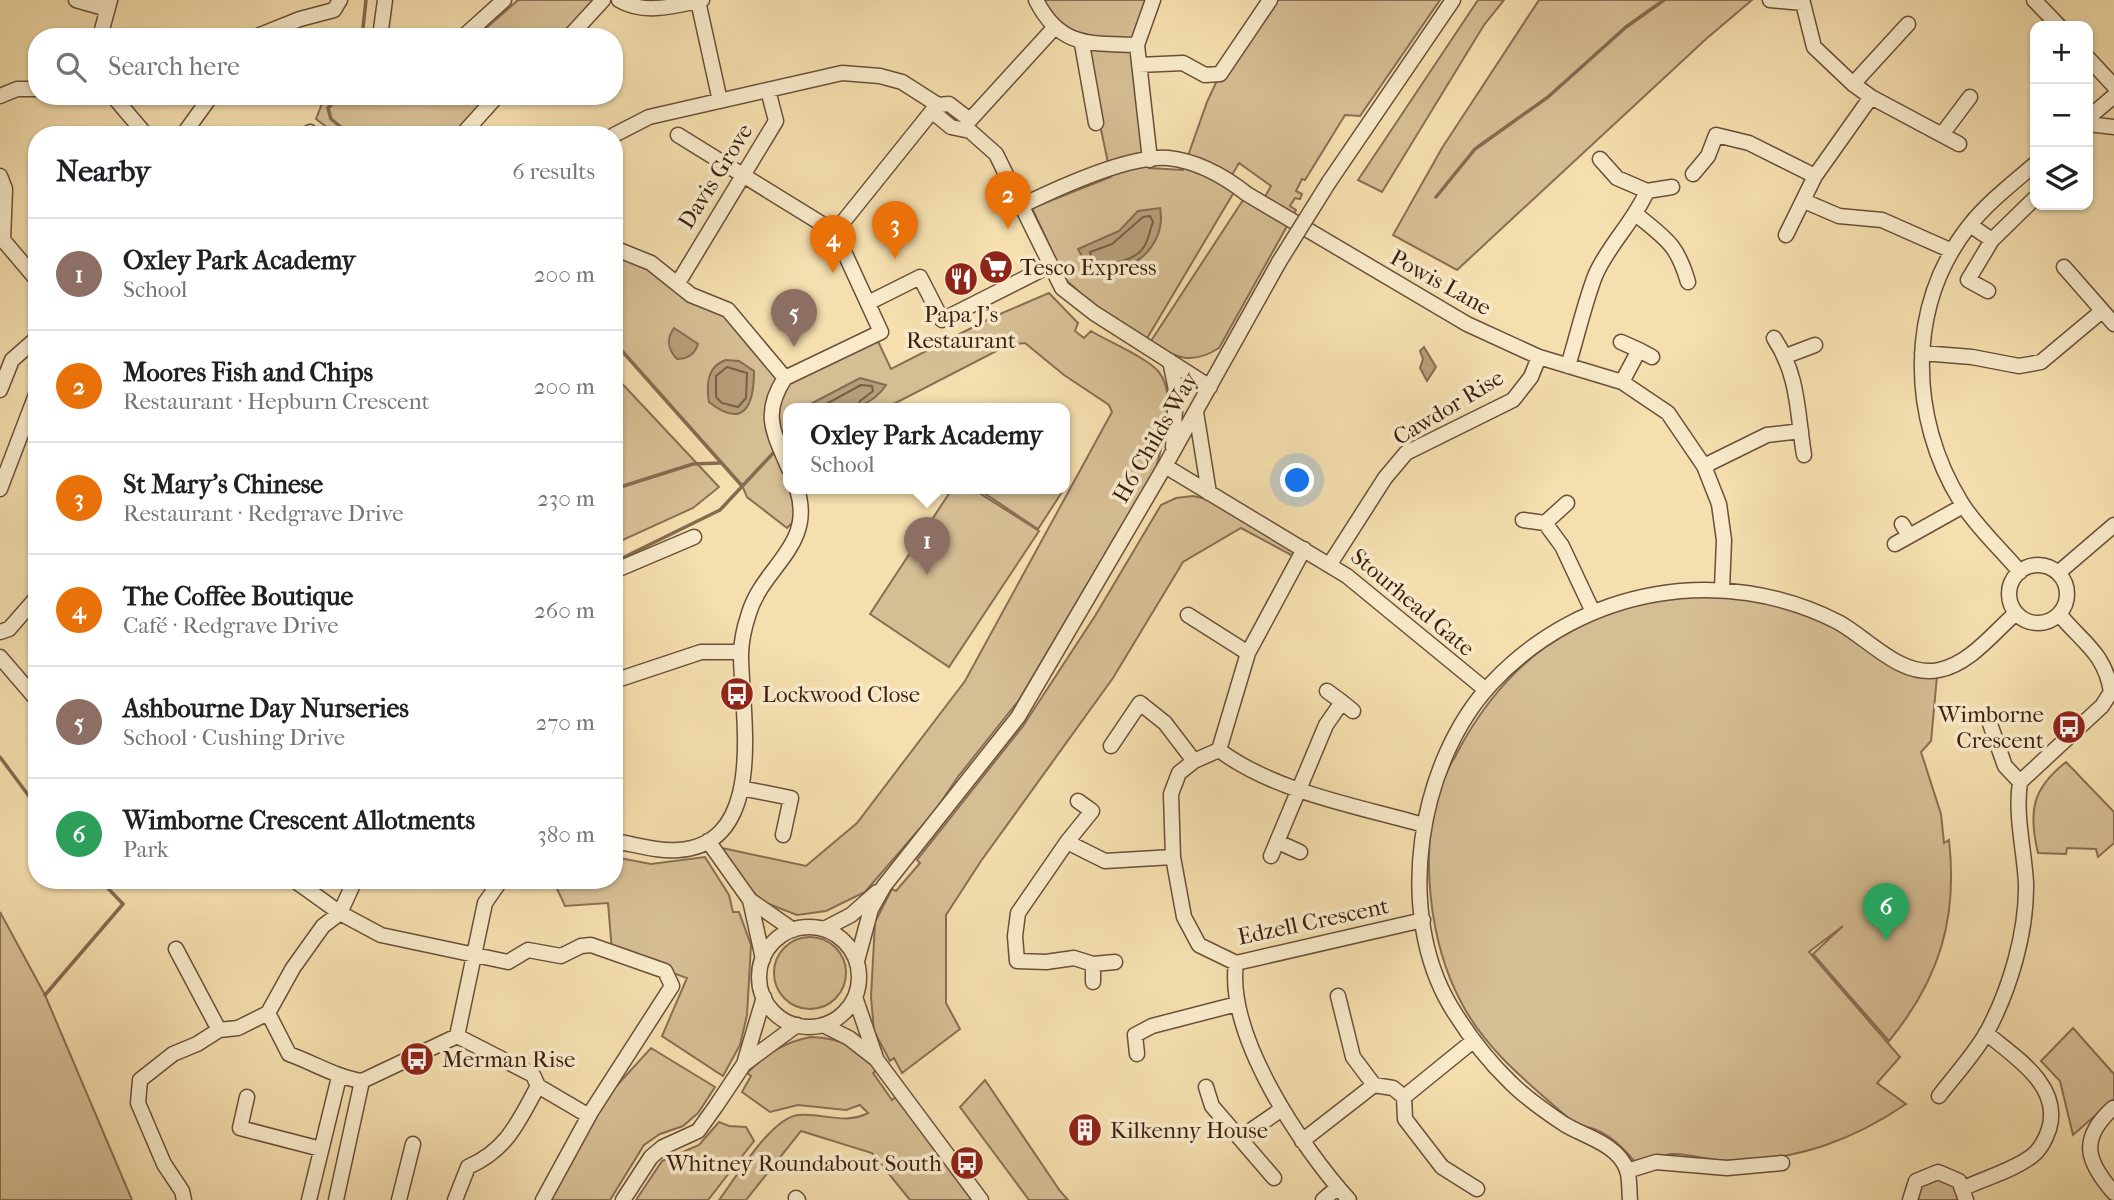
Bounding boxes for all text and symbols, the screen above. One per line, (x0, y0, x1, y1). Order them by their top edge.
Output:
map controls (2030, 21, 2093, 210)
button: + (2030, 21, 2093, 84)
search box (28, 28, 623, 105)
icon: search (52, 48, 90, 86)
text: Search here (108, 51, 240, 82)
button: − (2030, 84, 2093, 147)
street label: Davis Grove (672, 119, 758, 234)
button: layers (2030, 147, 2093, 210)
text: Nearby (56, 154, 151, 189)
text: 6 results (512, 158, 595, 185)
pin: 2 (985, 171, 1031, 229)
pin: 3 (872, 201, 918, 259)
pin: 4 (810, 215, 856, 273)
street label: Powis Lane (1386, 244, 1496, 321)
text: Oxley Park Academy (123, 245, 355, 276)
supermarket icon: Tesco Express (977, 248, 1015, 286)
place label: Tesco Express (1020, 254, 1157, 281)
restaurant icon: Papa J's Restaurant (942, 260, 980, 298)
text: 1 (75, 261, 83, 288)
text: 200 m (534, 261, 595, 288)
text: School (123, 276, 187, 303)
pin: 5 (771, 289, 817, 347)
place label: Papa J's Restaurant (906, 301, 1016, 354)
text: Moores Fish and Chips (123, 357, 373, 388)
street label: Cawdor Rise (1388, 364, 1508, 451)
street label: H6 Childs Way (1107, 366, 1204, 507)
text: 2 (73, 373, 85, 400)
text: 200 m (534, 373, 595, 400)
text: Restaurant · Hepburn Crescent (123, 388, 430, 415)
popup (783, 403, 1070, 494)
text: Oxley Park Academy (810, 420, 1043, 451)
text: School (810, 451, 875, 478)
your location (1280, 463, 1314, 497)
text: St Mary's Chinese (123, 469, 323, 500)
text: 3 (74, 485, 84, 512)
text: 230 m (537, 485, 595, 512)
text: Restaurant · Redgrave Drive (123, 500, 404, 527)
pin: 1 (904, 517, 950, 575)
street label: Stourhead Gate (1345, 543, 1480, 662)
text: The Coffee Boutique (123, 581, 353, 612)
text: 4 (72, 597, 86, 624)
text: 260 m (534, 597, 595, 624)
text: Café · Redgrave Drive (123, 612, 339, 639)
bus stop icon: Lockwood Close (718, 675, 756, 713)
place label: Lockwood Close (762, 681, 920, 708)
text: Ashbourne Day Nurseries (123, 693, 409, 724)
place label: Wimborne Crescent (1937, 701, 2044, 754)
bus stop icon: Wimborne Crescent (2050, 708, 2088, 746)
text: 5 (74, 709, 84, 736)
text: 270 m (535, 709, 595, 736)
text: School · Cushing Drive (123, 724, 345, 751)
text: Wimborne Crescent Allotments (123, 805, 475, 836)
text: 6 (73, 821, 85, 848)
text: 380 m (537, 821, 595, 848)
text: Park (123, 836, 169, 863)
pin: 6 (1863, 883, 1909, 941)
street label: Edzell Crescent (1235, 892, 1391, 951)
bus stop icon: Merman Rise (398, 1040, 436, 1078)
place label: Merman Rise (442, 1046, 575, 1073)
building icon: Kilkenny House (1066, 1111, 1104, 1149)
place label: Kilkenny House (1110, 1117, 1268, 1144)
bus stop icon: Whitney Roundabout South (948, 1144, 986, 1182)
place label: Whitney Roundabout South (665, 1150, 942, 1177)

